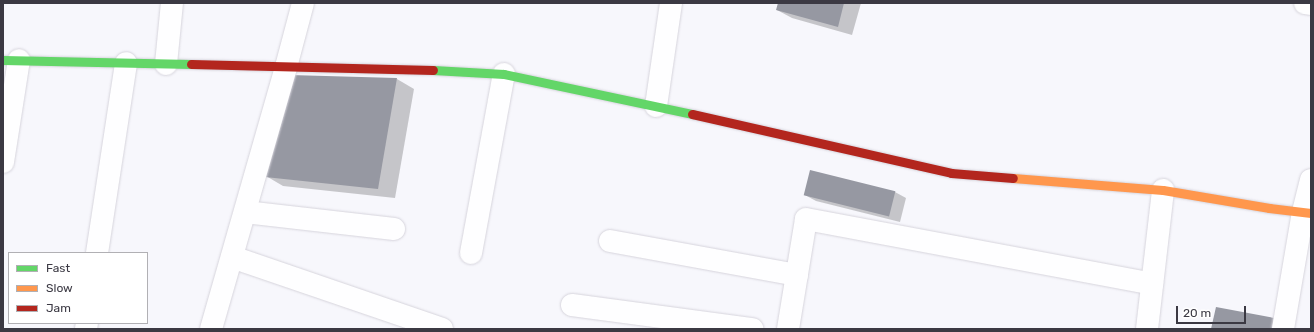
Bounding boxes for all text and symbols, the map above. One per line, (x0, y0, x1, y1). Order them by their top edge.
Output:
legend (8, 252, 148, 324)
text: Fast (46, 261, 70, 275)
text: Slow (46, 281, 73, 295)
scale bar (1178, 298, 1248, 324)
text: Jam (46, 301, 71, 315)
text: 20 m (1183, 306, 1211, 320)

